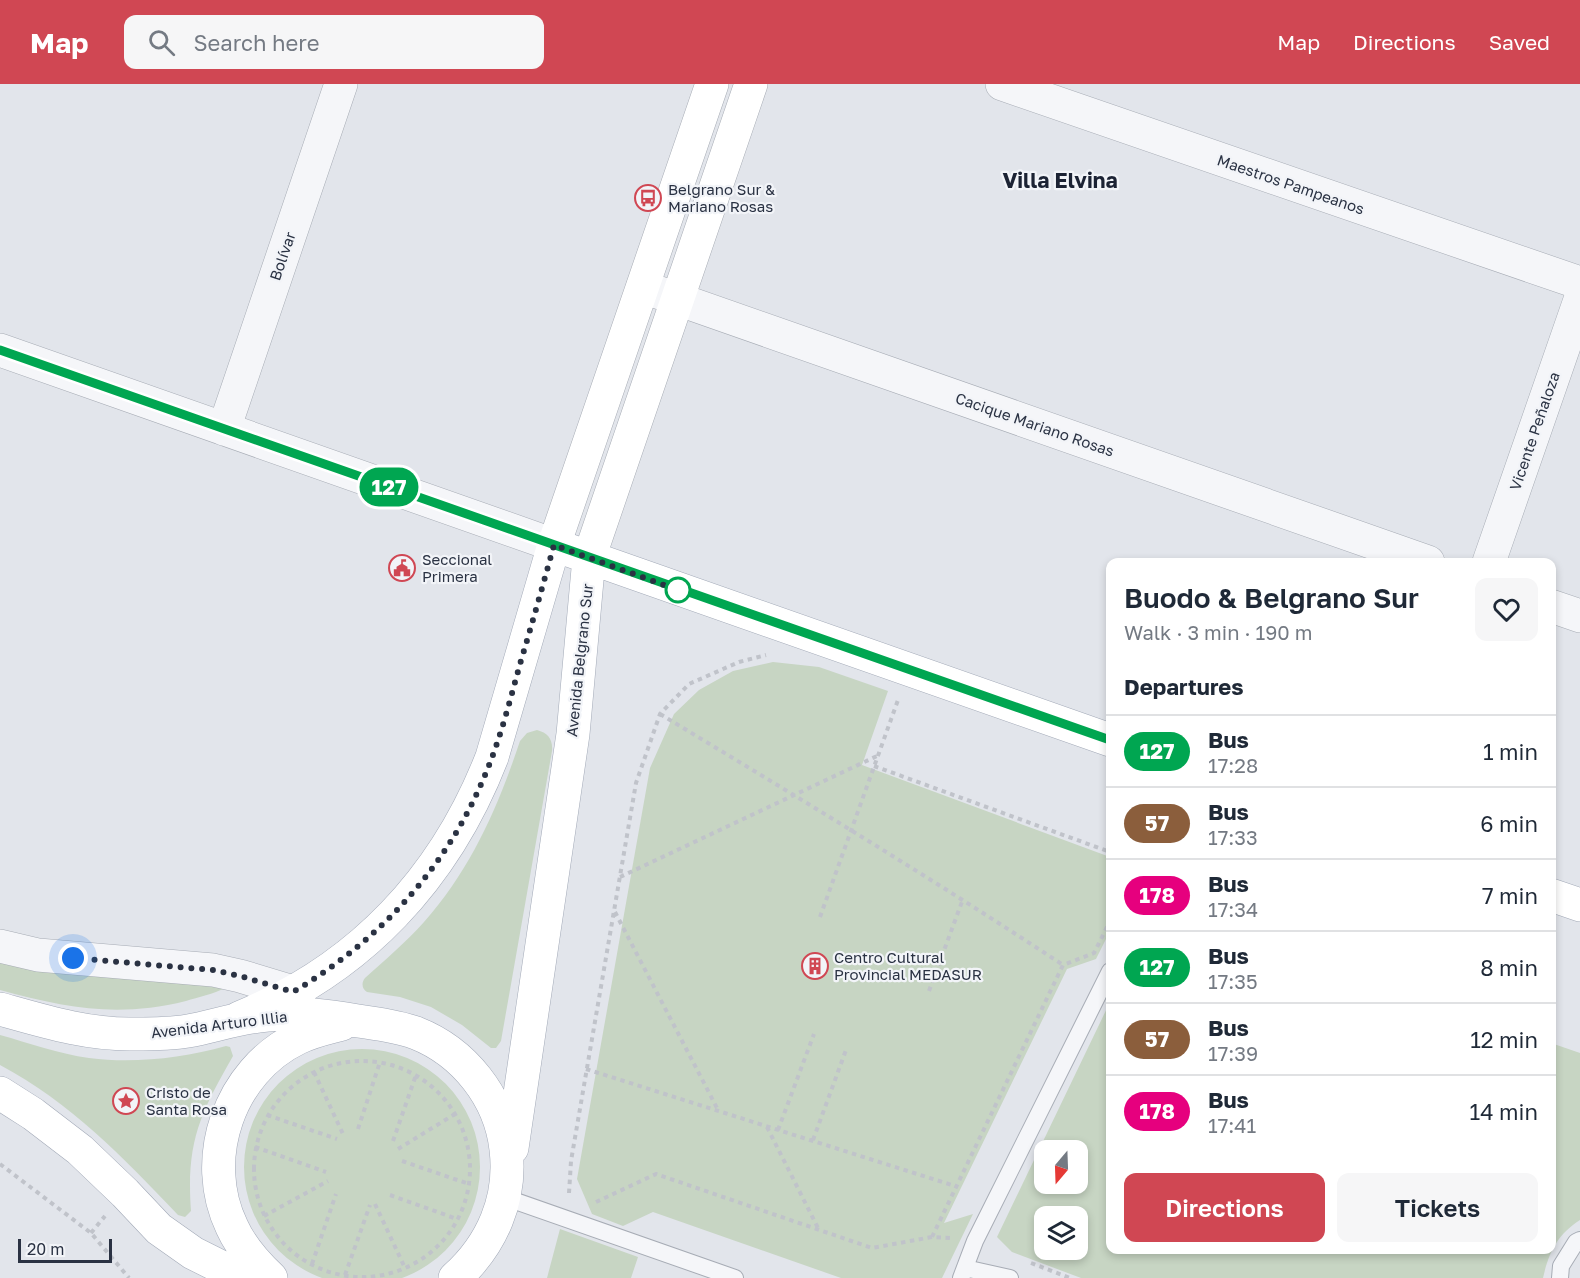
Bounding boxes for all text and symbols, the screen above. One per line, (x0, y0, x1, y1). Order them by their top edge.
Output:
search box (124, 15, 544, 69)
text: Map (30, 26, 88, 59)
icon: search (145, 26, 178, 59)
text: Search here (193, 29, 319, 56)
text: Map (1277, 29, 1320, 55)
text: Directions (1353, 29, 1456, 55)
text: Saved (1489, 29, 1550, 55)
street label: Maestros Pampeanos (1215, 150, 1367, 218)
district label: Villa Elvina (1002, 167, 1118, 193)
place label: Belgrano Sur & Mariano Rosas (668, 180, 775, 215)
bus stop icon: Belgrano Sur & Mariano Rosas (633, 183, 663, 213)
street label: Bolívar (265, 229, 299, 283)
street label: Vicente Peñaloza (1505, 369, 1563, 493)
street label: Cacique Mariano Rosas (953, 388, 1117, 460)
line badge: 127 (354, 468, 424, 506)
text: 127 (371, 474, 407, 500)
place label: Seccional Primera (422, 550, 492, 585)
public building icon: Seccional Primera (387, 553, 417, 583)
unlabelled marker (665, 577, 691, 603)
button: heart (1475, 578, 1538, 641)
text: Buodo & Belgrano Sur (1124, 581, 1419, 614)
street label: Avenida Belgrano Sur (562, 582, 596, 737)
text: Walk · 3 min · 190 m (1124, 620, 1312, 644)
text: Departures (1124, 673, 1243, 700)
text: Bus (1208, 726, 1249, 753)
text: 127 (1139, 738, 1175, 764)
text: 1 min (1483, 738, 1538, 765)
text: 17:28 (1208, 753, 1258, 777)
text: Bus (1208, 798, 1249, 825)
text: 57 (1145, 810, 1169, 836)
text: 6 min (1480, 810, 1538, 837)
text: 17:33 (1208, 825, 1258, 849)
text: Bus (1208, 870, 1249, 897)
text: 178 (1139, 882, 1175, 908)
text: 7 min (1482, 882, 1538, 909)
text: 17:34 (1208, 897, 1258, 921)
text: Bus (1208, 942, 1249, 969)
your location (58, 943, 88, 973)
place label: Centro Cultural Provincial MEDASUR (834, 948, 982, 983)
building icon: Centro Cultural Provincial MEDASUR (800, 951, 830, 981)
text: 127 (1139, 954, 1175, 980)
text: 8 min (1480, 954, 1538, 981)
text: 17:35 (1208, 969, 1258, 993)
street label: Avenida Arturo Illia (150, 1007, 288, 1041)
text: Bus (1208, 1014, 1249, 1041)
text: 57 (1145, 1026, 1169, 1052)
text: 12 min (1470, 1026, 1538, 1053)
text: 17:39 (1208, 1041, 1258, 1065)
place label: Cristo de Santa Rosa (146, 1083, 227, 1118)
place icon: Cristo de Santa Rosa (111, 1086, 141, 1116)
text: Bus (1208, 1086, 1249, 1113)
text: 178 (1139, 1098, 1175, 1124)
text: 14 min (1470, 1098, 1538, 1125)
text: 17:41 (1208, 1113, 1256, 1137)
north arrow (1034, 1140, 1088, 1194)
map controls (1034, 1140, 1088, 1260)
button: Directions (1124, 1173, 1325, 1242)
button: Tickets (1337, 1173, 1538, 1242)
button: layers (1034, 1206, 1088, 1260)
scale bar (18, 1236, 112, 1264)
text: 20 m (27, 1239, 64, 1259)

